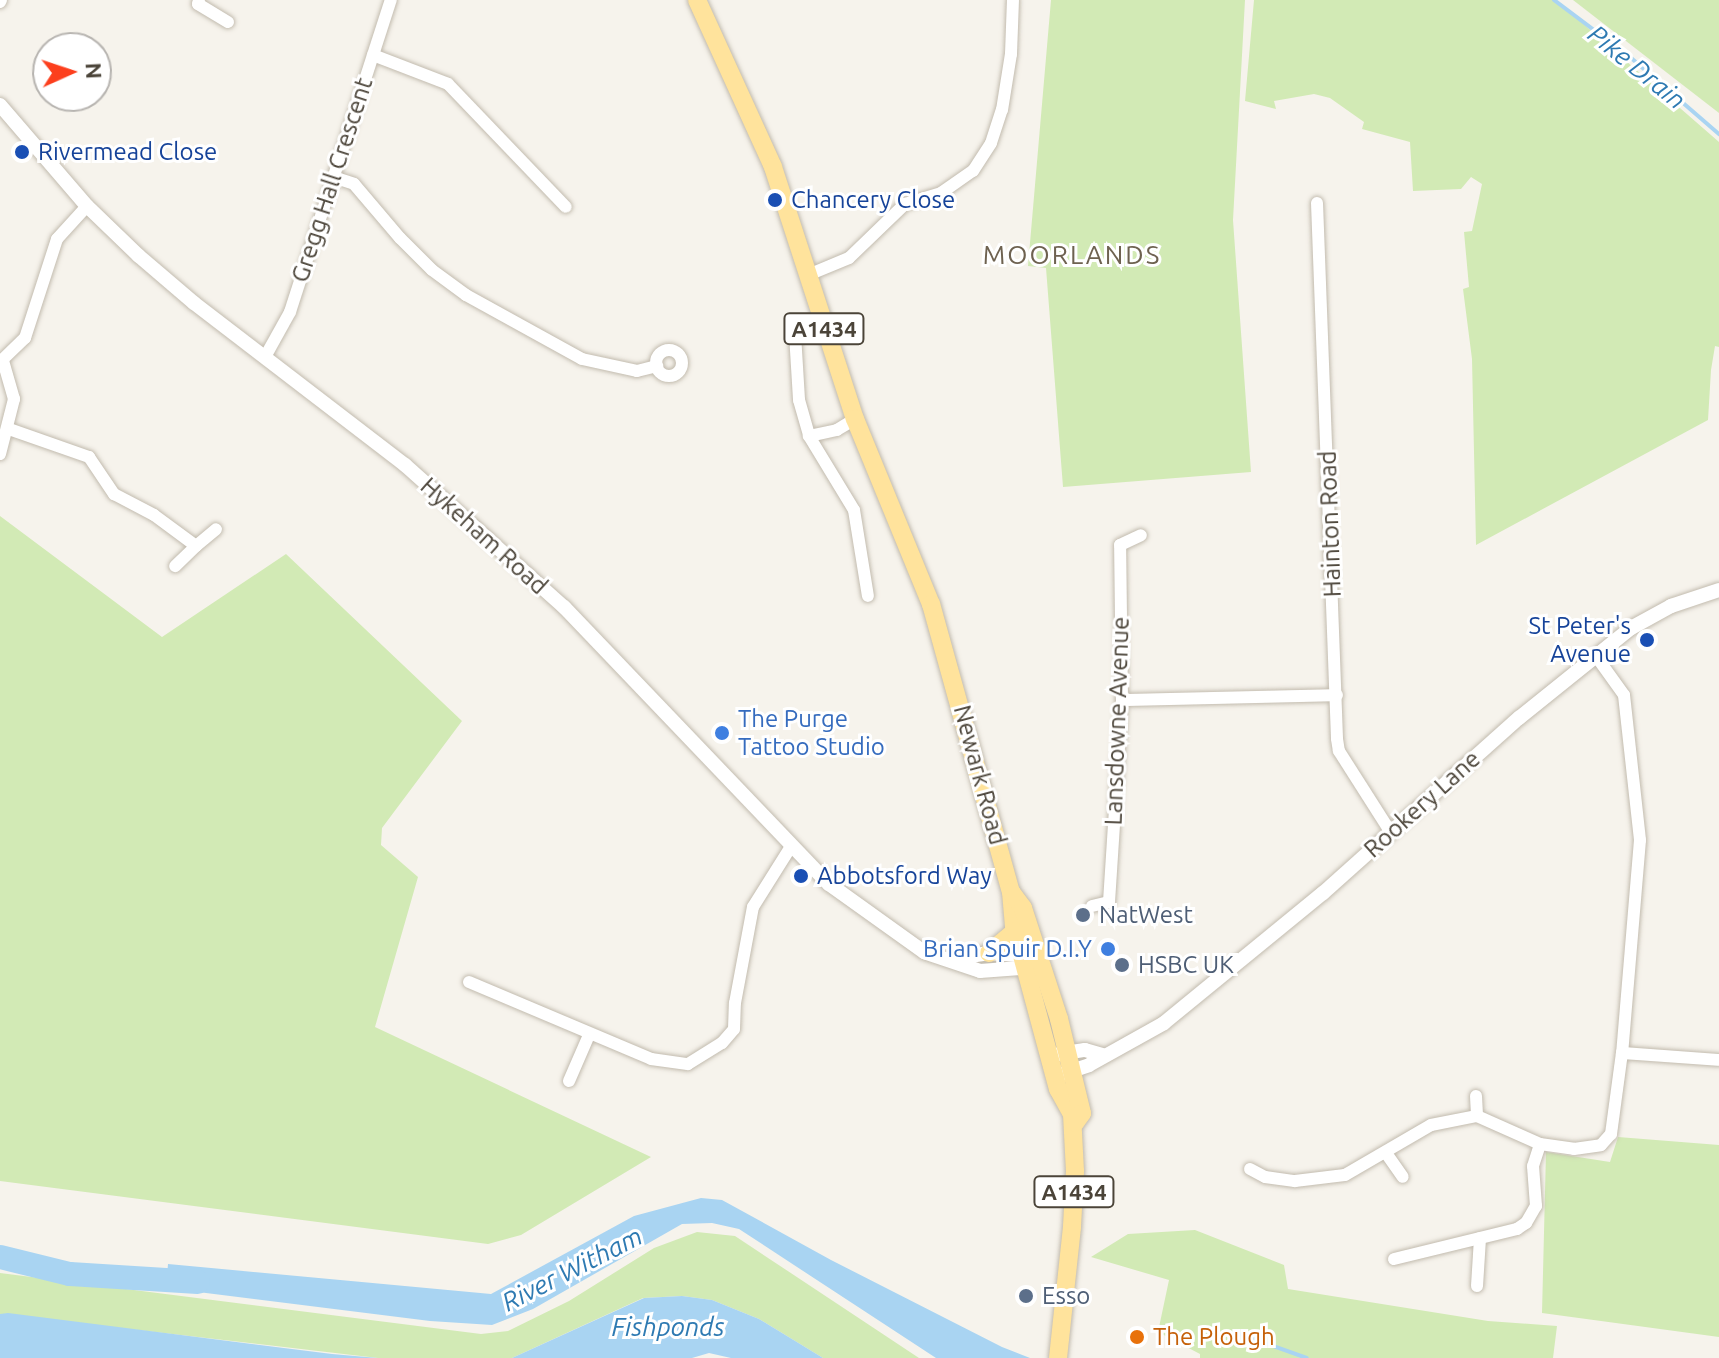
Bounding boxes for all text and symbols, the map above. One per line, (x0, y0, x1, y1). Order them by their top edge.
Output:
water label: Pike Drain (1582, 18, 1692, 116)
north arrow (32, 32, 112, 112)
text: N (82, 62, 107, 80)
street label: Gregg Hall Crescent (285, 74, 379, 286)
place label: Rivermead Close (38, 138, 217, 166)
marker: Rivermead Close (13, 143, 31, 161)
place label: Chancery Close (791, 186, 955, 214)
marker: Chancery Close (766, 191, 784, 209)
district label: MOORLANDS (983, 239, 1161, 271)
road number: A1434 (782, 311, 866, 347)
street label: Hainton Road (1313, 450, 1347, 598)
street label: Hykeham Road (415, 471, 553, 601)
place label: St Peter's Avenue (1528, 612, 1631, 668)
street label: Lansdowne Avenue (1099, 616, 1135, 826)
marker: St Peter's Avenue (1638, 631, 1656, 649)
street label: Newark Road (948, 702, 1012, 848)
place label: The Purge Tattoo Studio (738, 705, 885, 761)
marker: The Purge Tattoo Studio (713, 724, 731, 742)
street label: Rookery Lane (1358, 744, 1486, 864)
place label: Abbotsford Way (817, 862, 992, 890)
marker: Abbotsford Way (792, 867, 810, 885)
place label: NatWest (1099, 901, 1193, 929)
marker: NatWest (1074, 906, 1092, 924)
place label: Brian Spuir D.I.Y (923, 935, 1092, 963)
marker: Brian Spuir D.I.Y (1099, 940, 1117, 958)
place label: HSBC UK (1138, 951, 1234, 979)
marker: HSBC UK (1113, 956, 1131, 974)
road number: A1434 (1032, 1174, 1116, 1210)
water label: River Witham (496, 1220, 648, 1318)
place label: Esso (1042, 1282, 1090, 1310)
marker: Esso (1017, 1287, 1035, 1305)
water label: Fishponds (611, 1311, 725, 1343)
place label: The Plough (1153, 1323, 1275, 1351)
marker: The Plough (1128, 1328, 1146, 1346)

